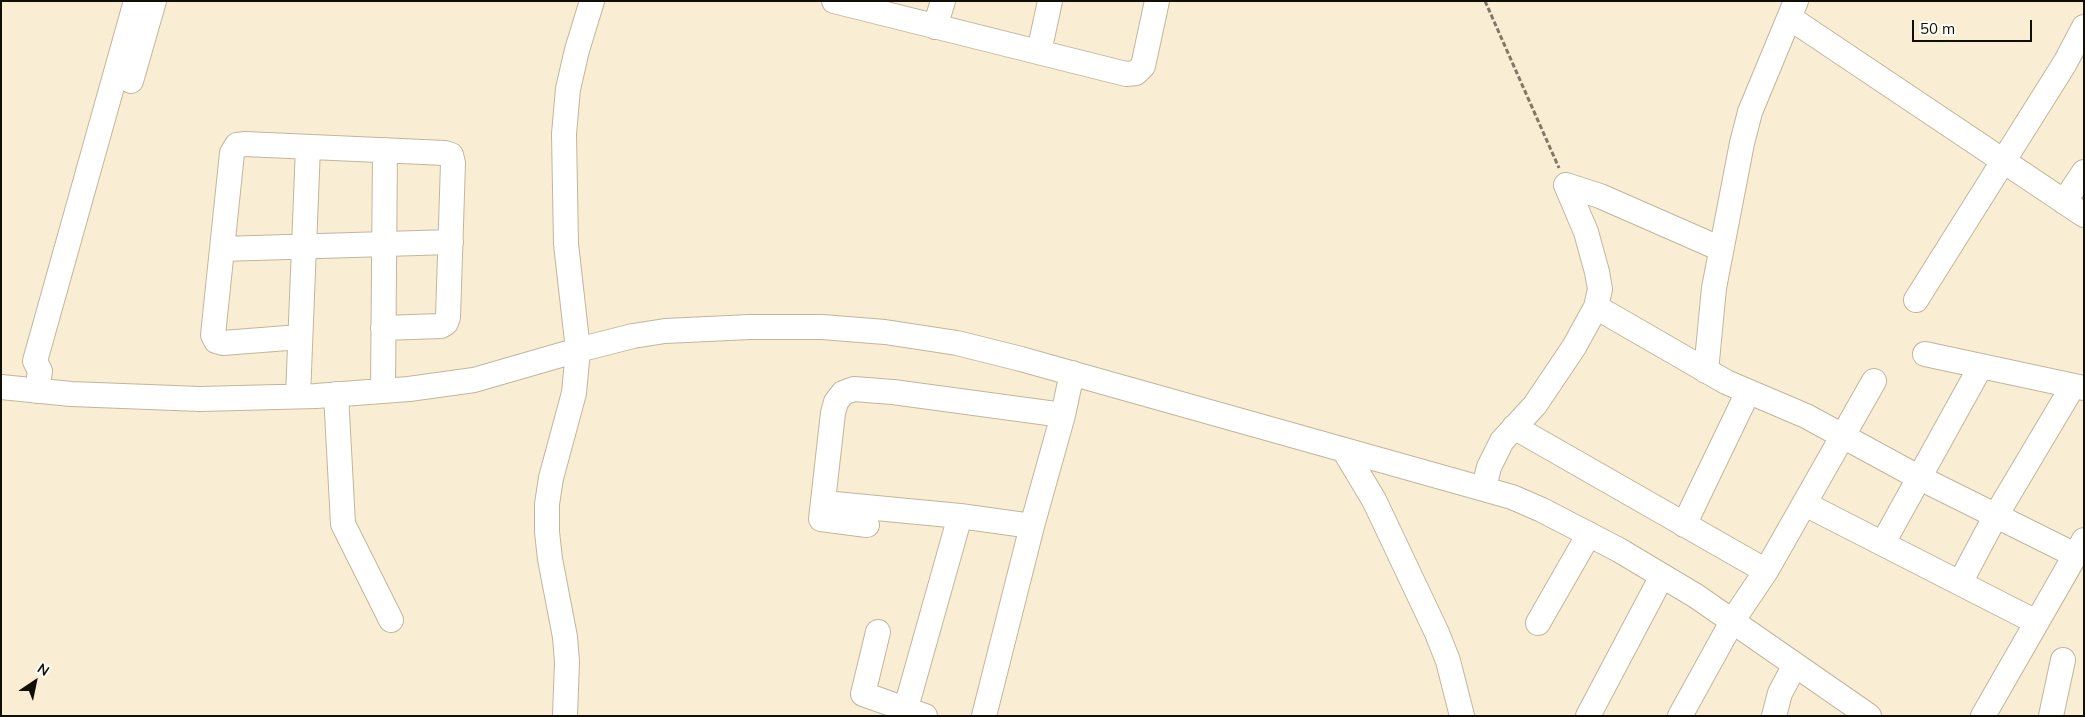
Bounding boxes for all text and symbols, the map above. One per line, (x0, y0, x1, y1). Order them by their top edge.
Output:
scale bar (1915, 10, 2035, 42)
text: 50 m (1920, 19, 1955, 38)
north arrow (10, 657, 60, 707)
text: N (34, 659, 53, 680)

